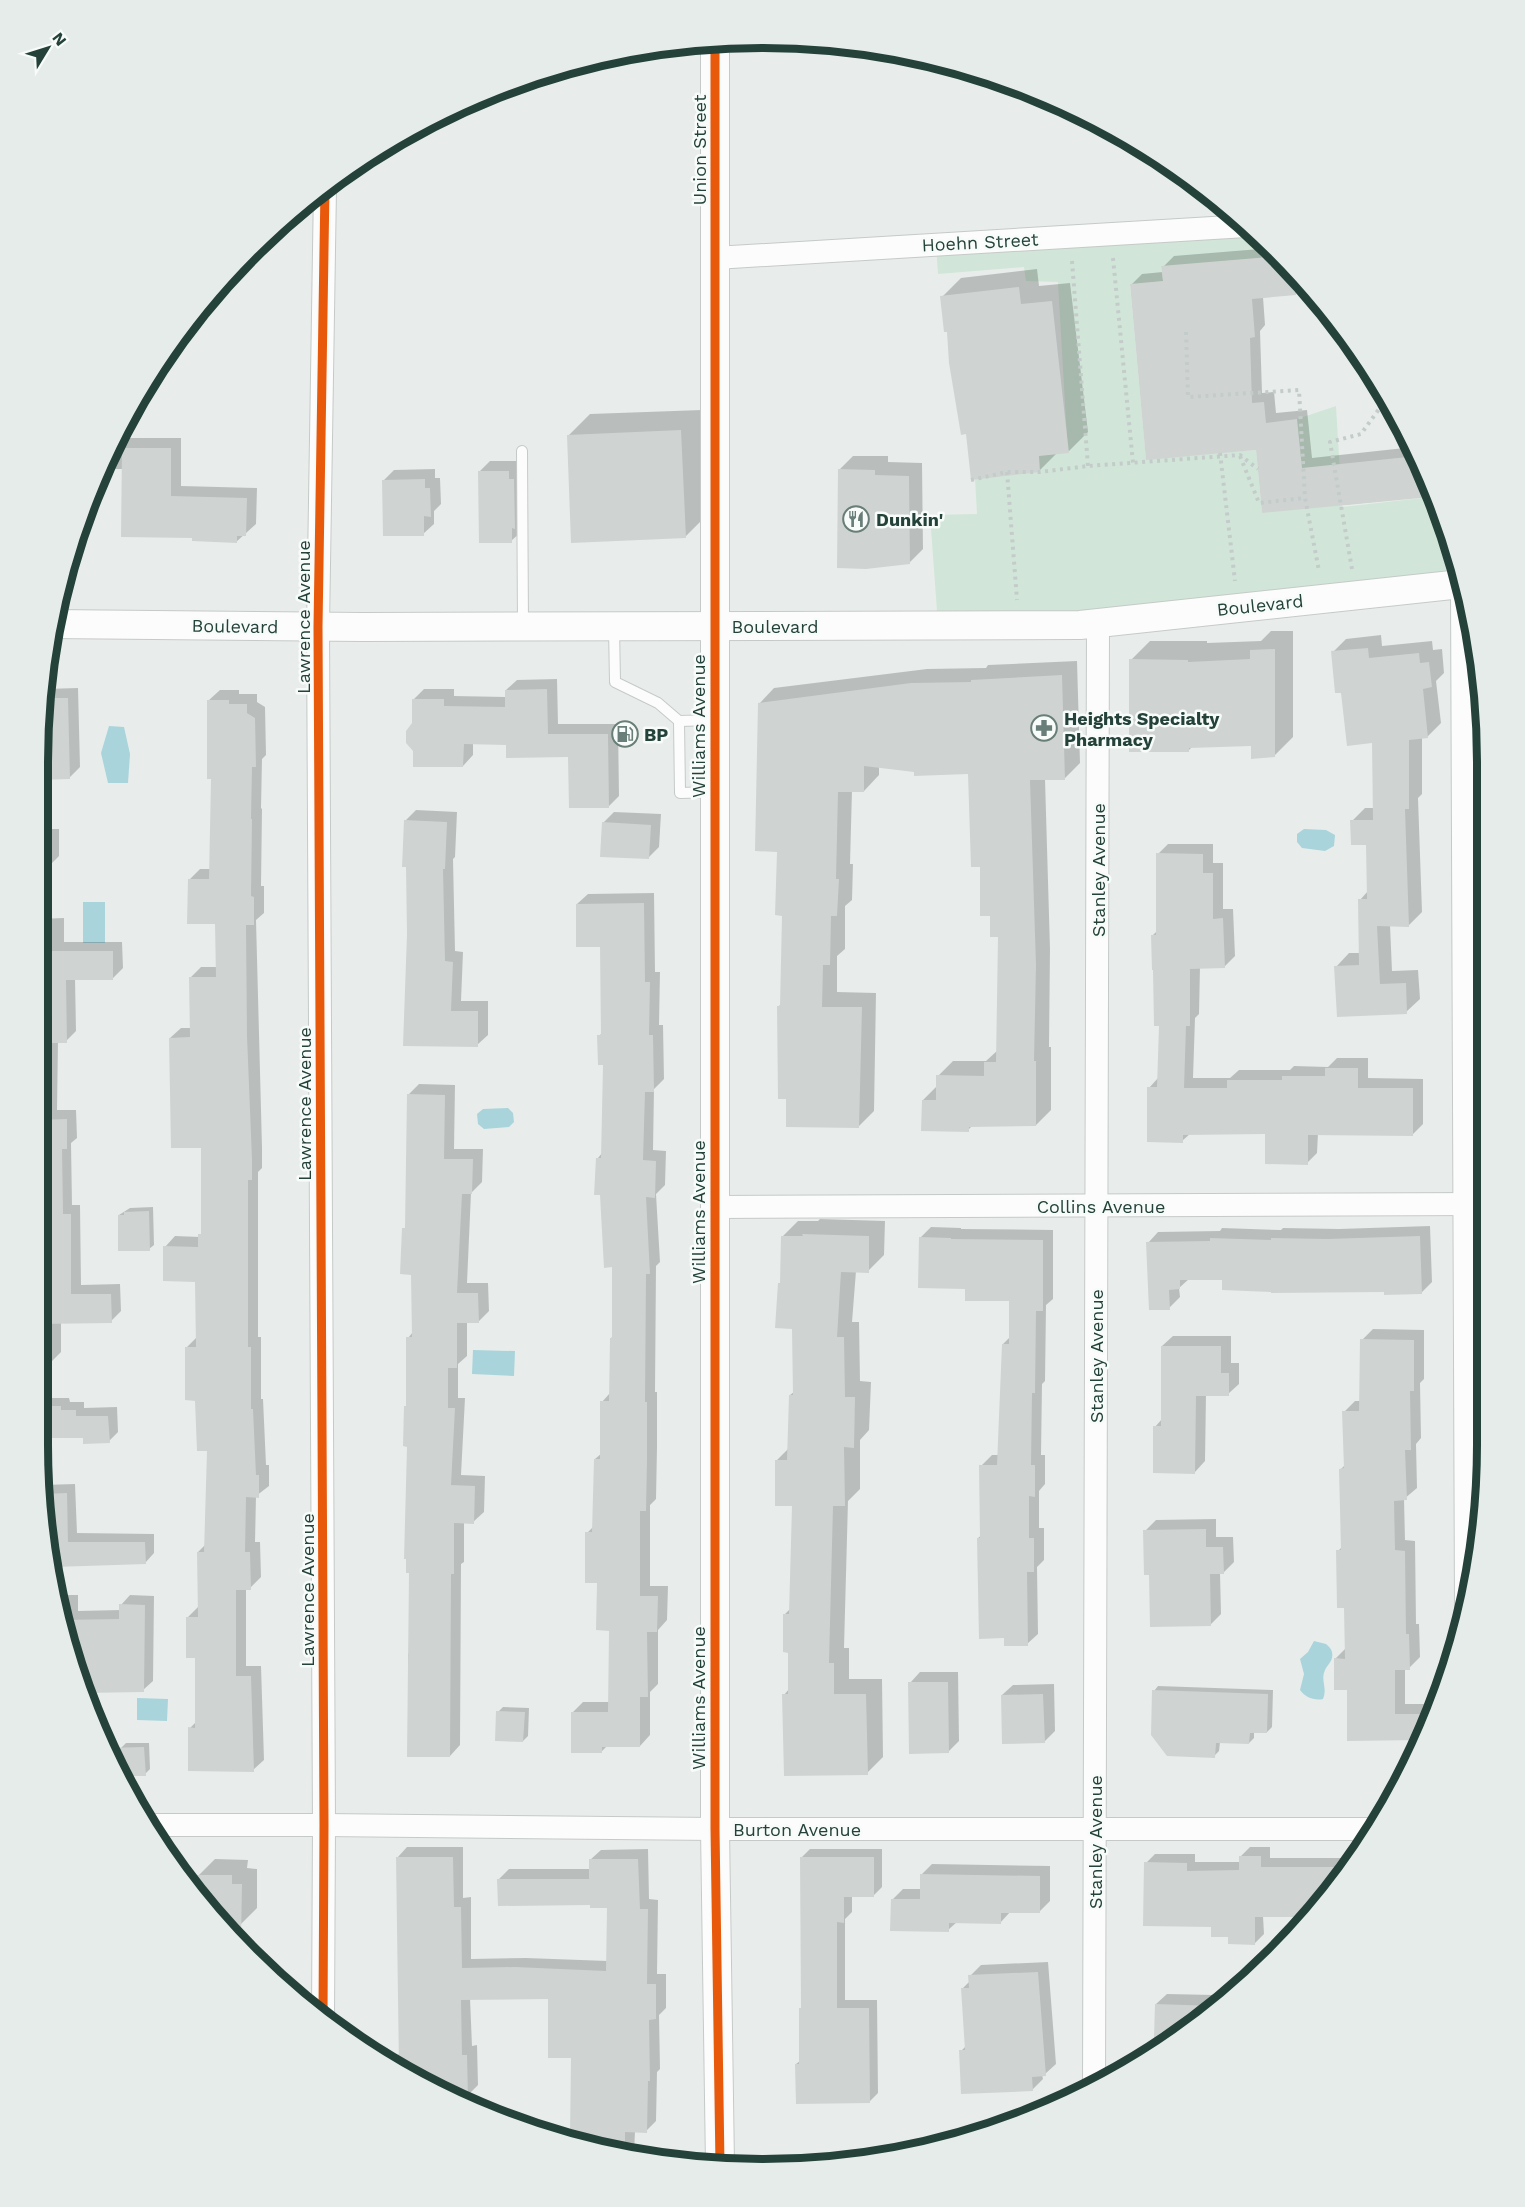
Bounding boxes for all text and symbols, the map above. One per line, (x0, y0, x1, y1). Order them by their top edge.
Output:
north arrow (18, 18, 78, 78)
text: N (48, 29, 71, 50)
street label: Union Street (689, 94, 710, 205)
street label: Hoehn Street (921, 228, 1039, 256)
restaurant icon: Dunkin' (841, 504, 871, 534)
place label: Dunkin' (876, 509, 943, 530)
street label: Lawrence Avenue (293, 540, 314, 694)
street label: Boulevard (1216, 590, 1304, 620)
street label: Boulevard (191, 615, 279, 637)
street label: Boulevard (732, 616, 818, 637)
street label: Williams Avenue (688, 654, 709, 798)
place label: Heights Specialty Pharmacy (1064, 708, 1220, 750)
pharmacy icon: Heights Specialty Pharmacy (1029, 713, 1059, 743)
fuel station icon: BP (610, 719, 640, 749)
place label: BP (644, 724, 668, 745)
street label: Stanley Avenue (1088, 803, 1109, 937)
street label: Lawrence Avenue (294, 1027, 315, 1181)
street label: Williams Avenue (688, 1140, 709, 1284)
street label: Collins Avenue (1037, 1196, 1165, 1217)
street label: Stanley Avenue (1086, 1289, 1107, 1423)
street label: Lawrence Avenue (297, 1513, 318, 1667)
street label: Williams Avenue (688, 1626, 709, 1770)
street label: Stanley Avenue (1085, 1775, 1106, 1909)
street label: Burton Avenue (733, 1819, 861, 1840)

